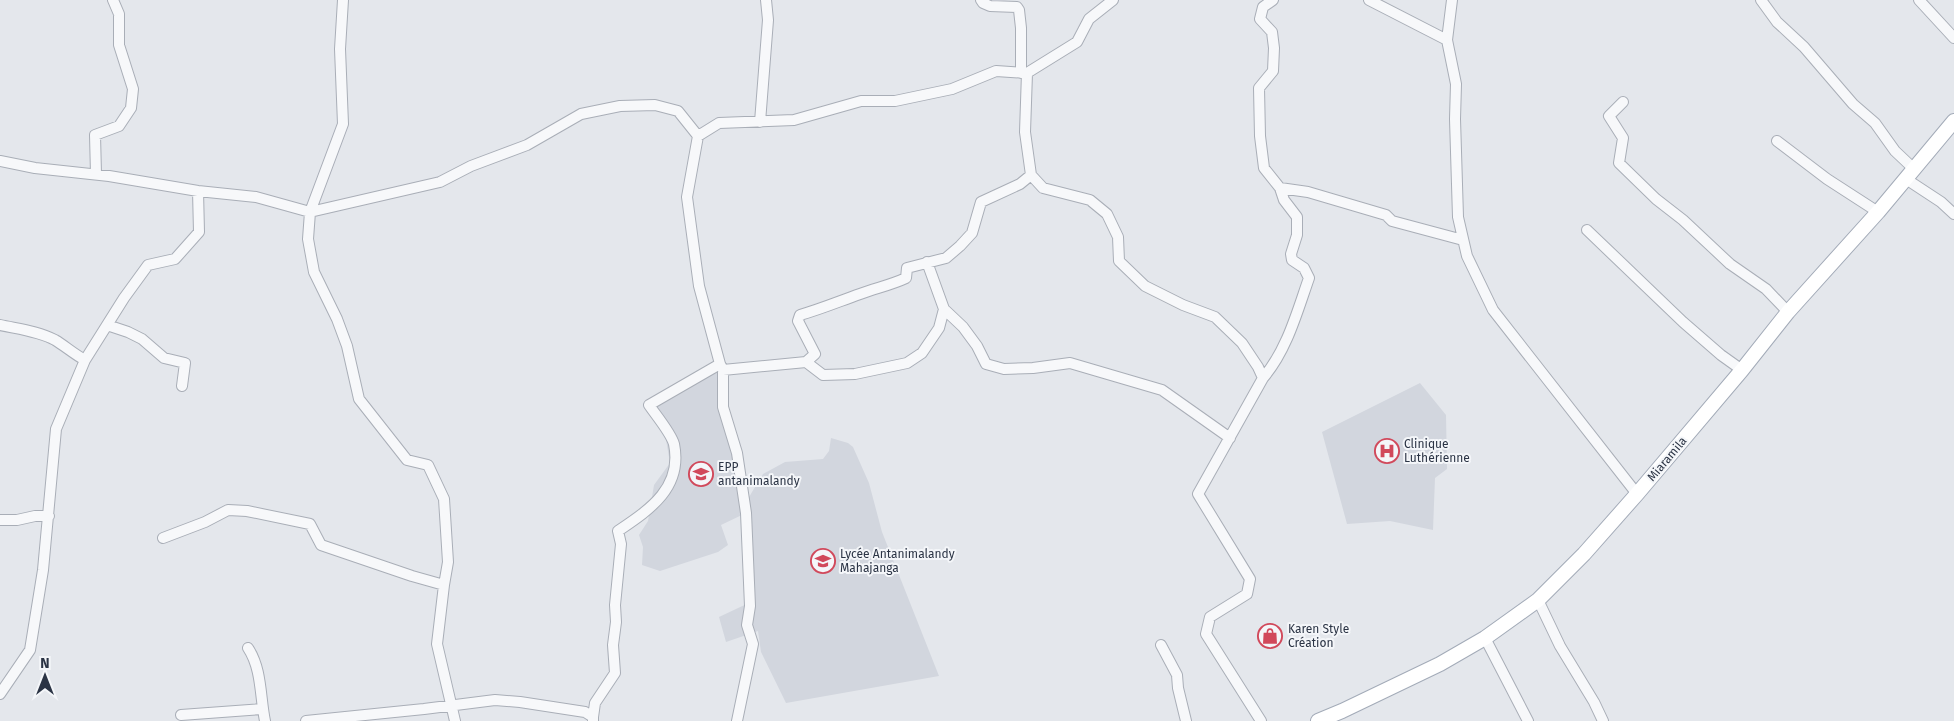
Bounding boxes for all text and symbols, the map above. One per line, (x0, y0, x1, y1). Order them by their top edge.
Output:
street label: Miaramila (1644, 434, 1690, 484)
place label: Clinique Luthérienne (1404, 437, 1470, 465)
hospital icon: Clinique Luthérienne (1374, 438, 1400, 464)
place label: EPP antanimalandy (718, 460, 800, 488)
school or university icon: EPP antanimalandy (688, 461, 714, 487)
place label: Lycée Antanimalandy Mahajanga (840, 547, 955, 575)
school or university icon: Lycée Antanimalandy Mahajanga (810, 548, 836, 574)
place label: Karen Style Création (1288, 622, 1349, 650)
shop icon: Karen Style Création (1257, 623, 1283, 649)
north arrow (20, 651, 70, 701)
text: N (40, 655, 50, 672)

